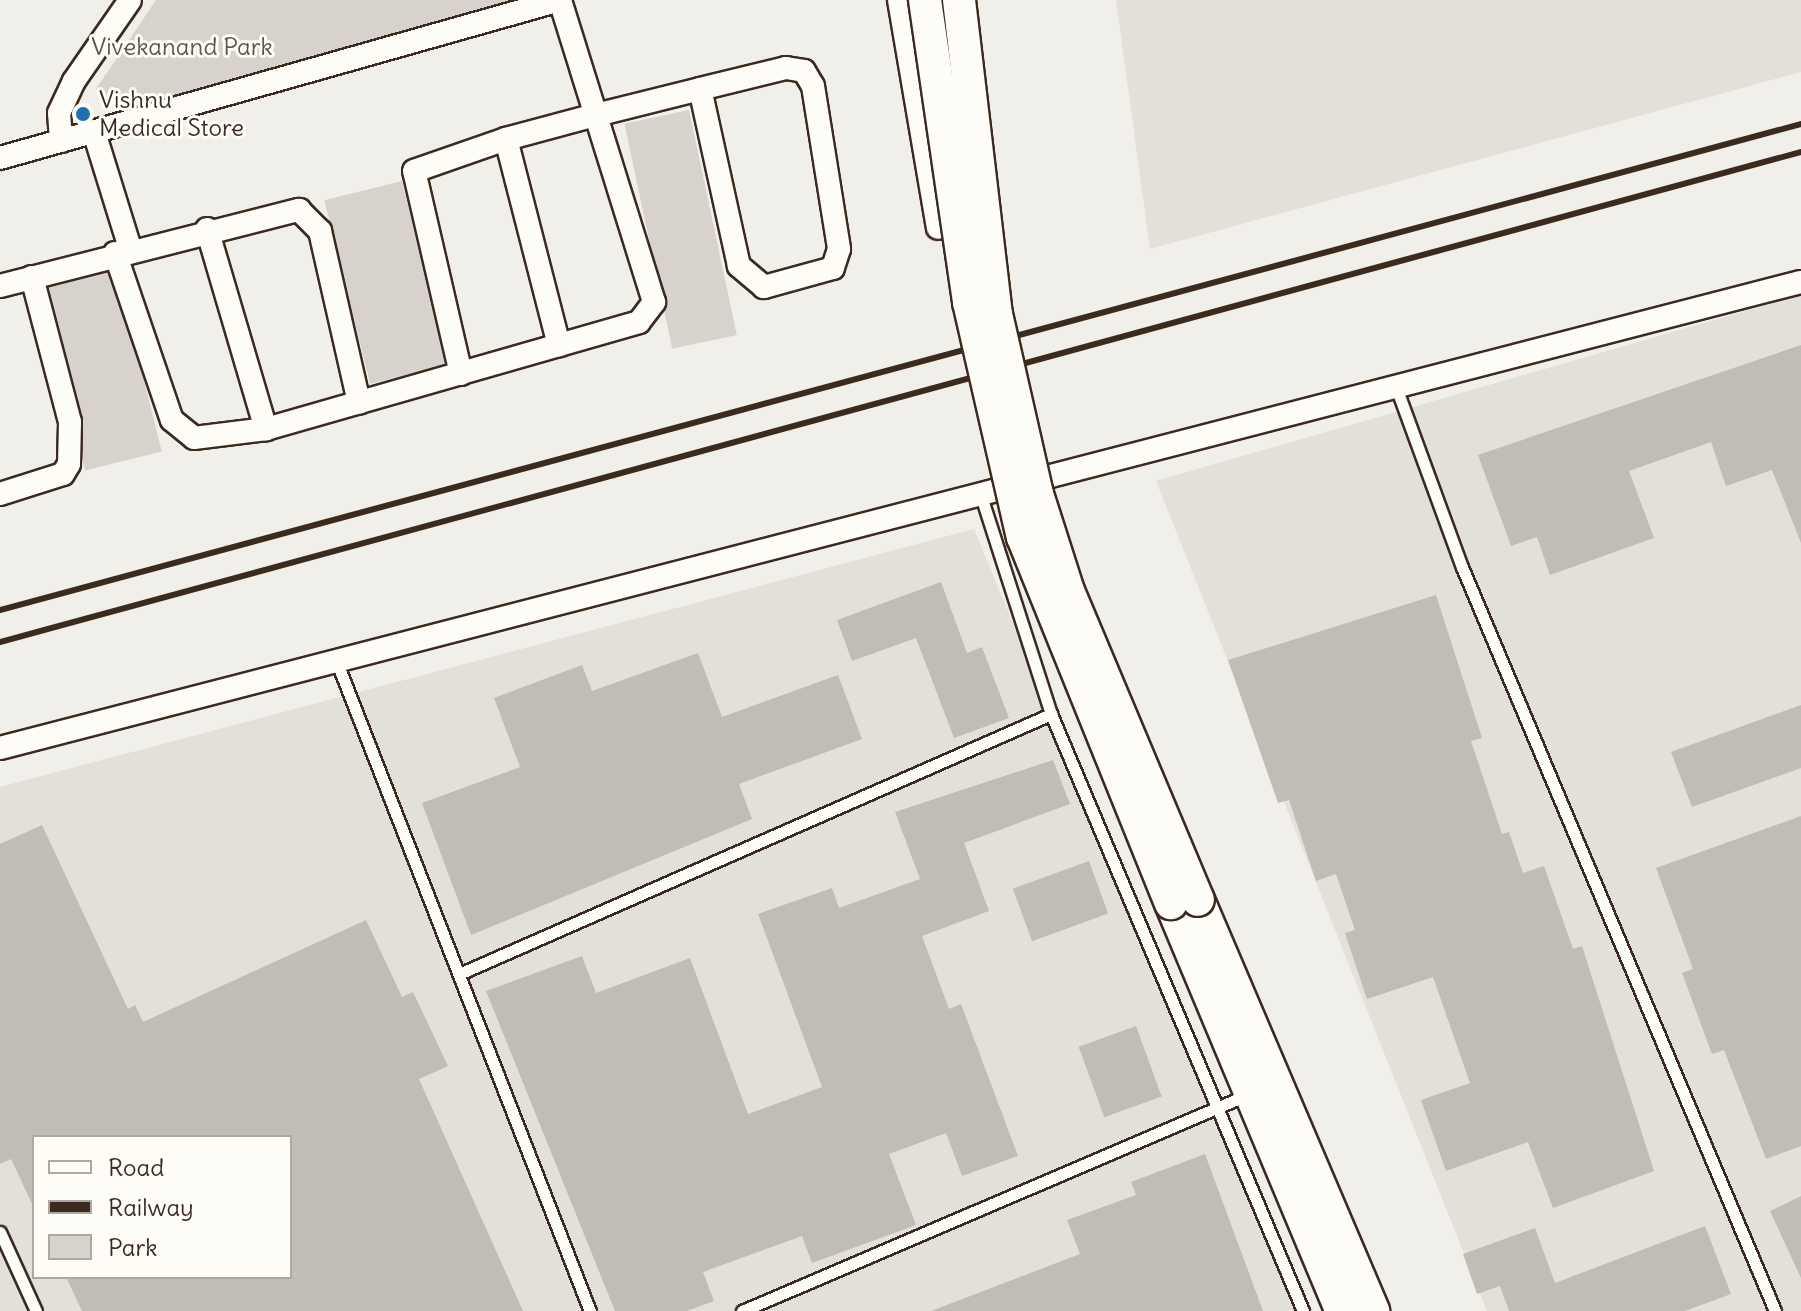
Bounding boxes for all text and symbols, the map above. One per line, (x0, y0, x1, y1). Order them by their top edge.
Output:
park label: Vivekanand Park (91, 33, 273, 61)
place label: Vishnu Medical Store (99, 86, 244, 142)
marker: Vishnu Medical Store (74, 105, 92, 123)
legend (32, 1135, 292, 1279)
text: Road (108, 1152, 164, 1182)
text: Railway (108, 1192, 194, 1222)
text: Park (108, 1232, 158, 1262)

